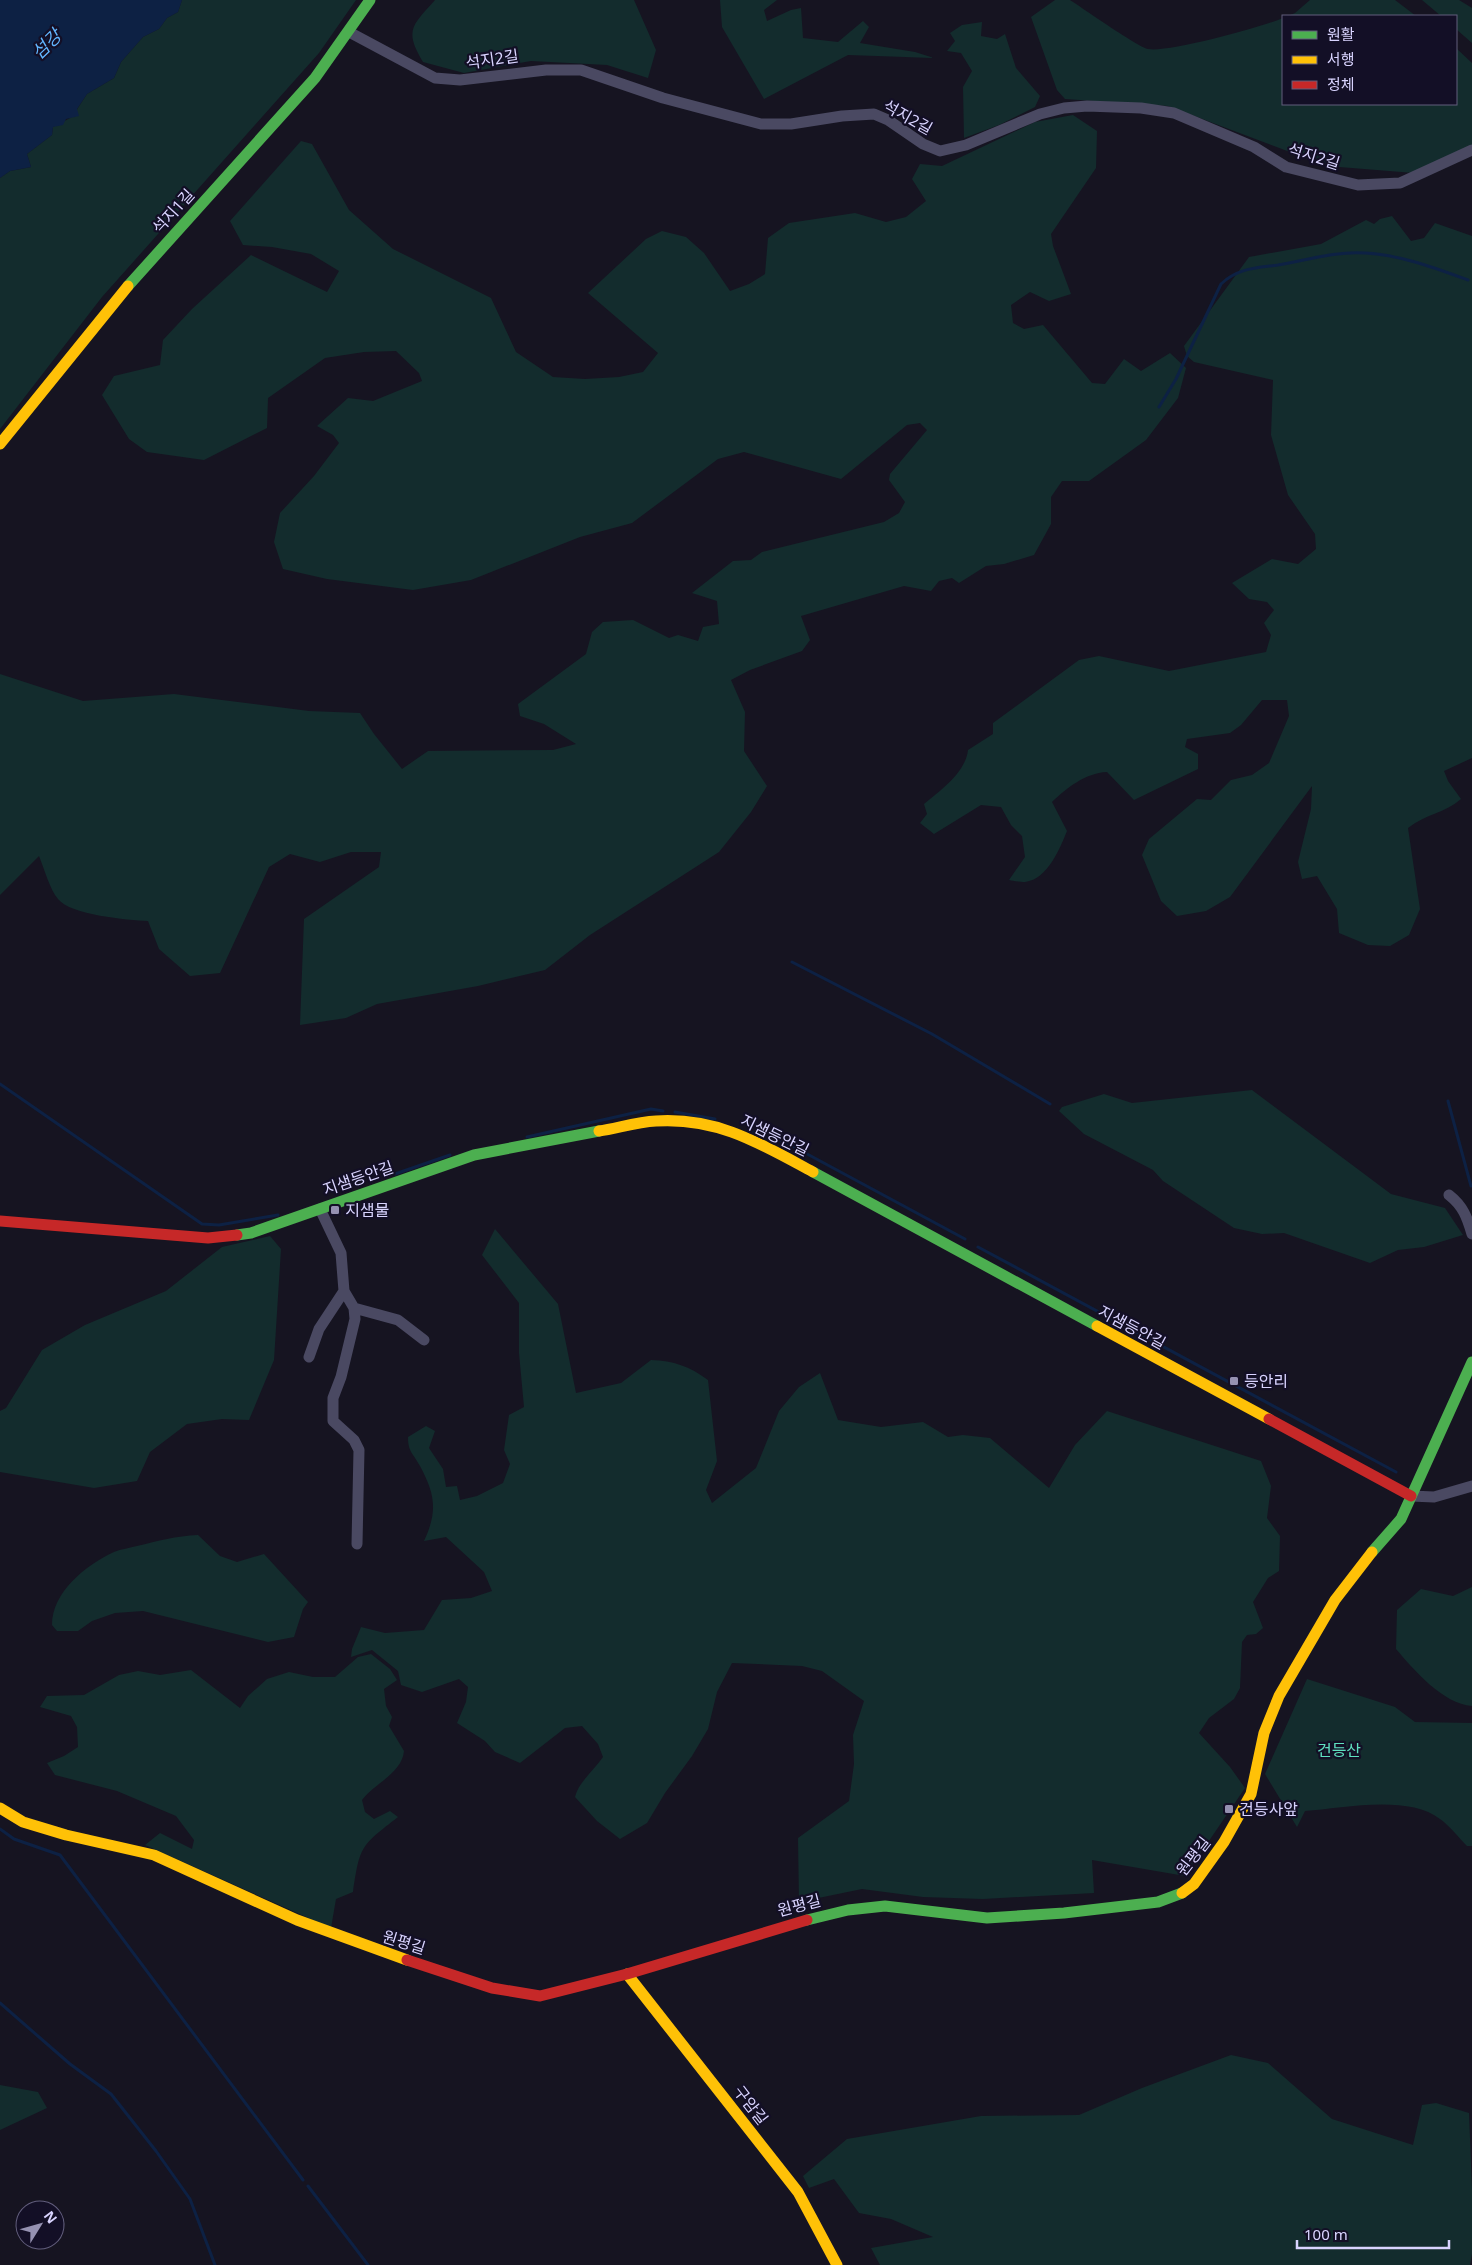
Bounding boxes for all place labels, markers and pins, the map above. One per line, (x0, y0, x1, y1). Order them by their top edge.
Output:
place label: 지샘물 (345, 1199, 389, 1221)
marker: 지샘물 (329, 1204, 341, 1216)
place label: 등안리 (1244, 1370, 1288, 1392)
marker: 등안리 (1228, 1375, 1240, 1387)
place label: 건등사앞 (1239, 1798, 1298, 1820)
marker: 건등사앞 (1223, 1803, 1235, 1815)

